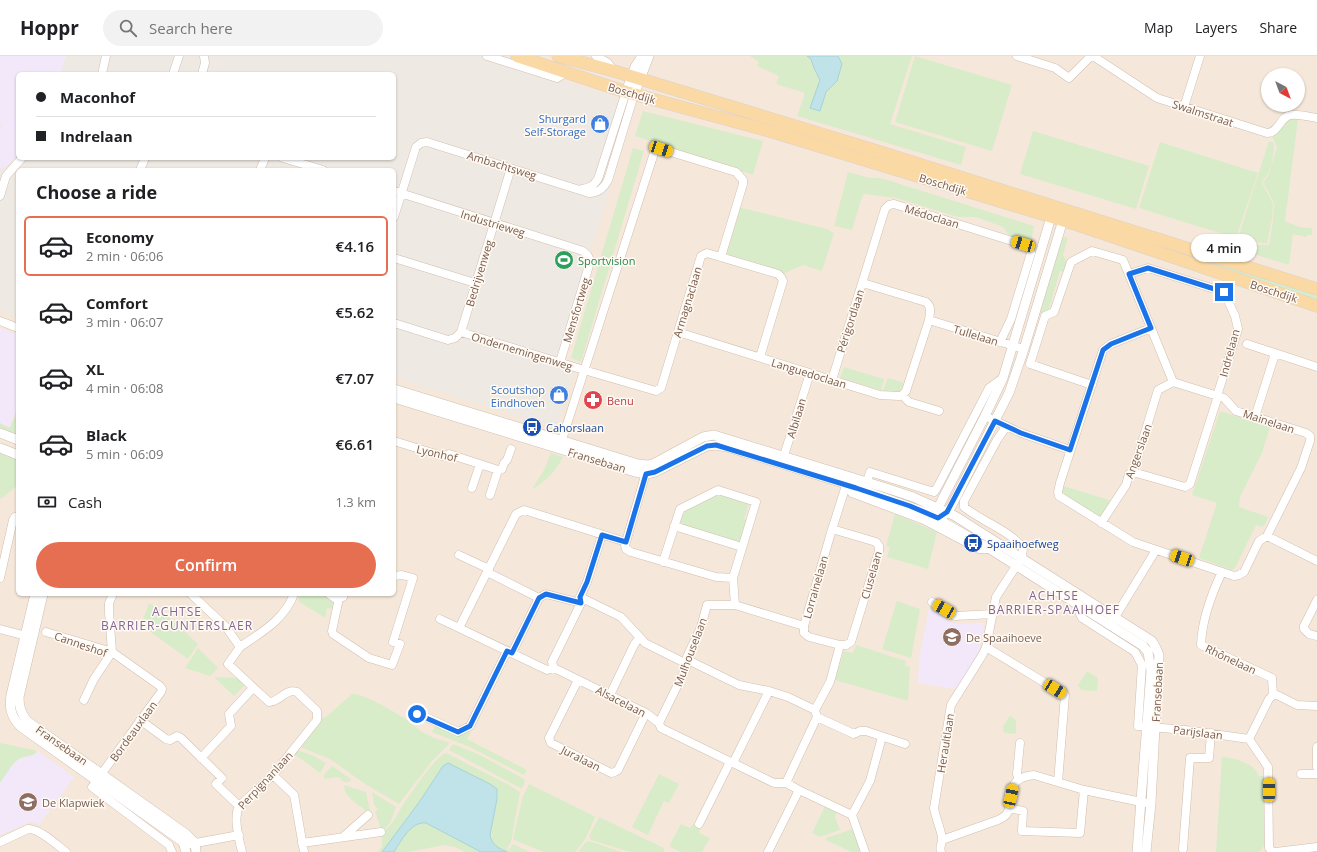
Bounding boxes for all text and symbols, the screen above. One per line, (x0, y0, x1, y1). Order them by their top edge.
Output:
search box (103, 10, 383, 46)
text: Hoppr (20, 15, 79, 41)
icon: search (117, 17, 139, 39)
text: Search here (149, 18, 233, 38)
text: Map (1144, 18, 1173, 37)
text: Layers (1195, 18, 1237, 37)
text: Share (1259, 18, 1297, 37)
north arrow (1261, 68, 1305, 112)
map controls (1261, 68, 1305, 112)
street label: Boschdijk (606, 79, 658, 107)
text: Maconhof (60, 87, 135, 107)
street label: Swalmstraat (1171, 96, 1236, 130)
place label: Shurgard Self-Storage (524, 111, 586, 139)
shop icon: Shurgard Self-Storage (589, 113, 611, 135)
text: Indrelaan (60, 126, 133, 146)
car (648, 140, 674, 158)
street label: Ambachtsweg (465, 147, 539, 183)
street label: Boschdijk (917, 170, 969, 198)
text: Choose a ride (36, 180, 157, 204)
street label: Médoclaan (903, 201, 961, 231)
street label: Industrieweg (459, 206, 527, 240)
text: Economy (86, 227, 154, 247)
icon: car (38, 228, 74, 264)
callout: 4 min (1191, 234, 1257, 262)
car (1010, 235, 1036, 253)
text: €4.16 (336, 236, 374, 256)
street label: Bedrijvenweg (462, 238, 496, 308)
text: 4 min (1206, 239, 1242, 257)
text: 2 min · 06:06 (86, 247, 163, 265)
sports icon: Sportvision (553, 249, 575, 271)
place label: Sportvision (578, 253, 635, 268)
street label: Armagnaclaan (669, 265, 705, 339)
street label: Mensfortweg (559, 276, 593, 344)
street label: Boschdijk (1248, 276, 1300, 306)
route end (1215, 283, 1233, 301)
street label: Périgordlaan (833, 287, 867, 355)
text: Comfort (86, 293, 148, 313)
icon: car (38, 294, 74, 330)
text: €5.62 (336, 302, 374, 322)
text: 3 min · 06:07 (86, 313, 163, 331)
street label: Tullelaan (952, 321, 1000, 349)
street label: Indrelaan (1215, 327, 1243, 379)
street label: Ondernemingenweg (470, 328, 574, 374)
street label: Languedoclaan (770, 354, 848, 392)
text: XL (86, 359, 104, 379)
icon: car (38, 360, 74, 396)
text: €7.07 (336, 368, 374, 388)
text: 4 min · 06:08 (86, 379, 163, 397)
place label: Scoutshop Eindhoven (491, 382, 545, 410)
shop icon: Scoutshop Eindhoven (548, 384, 570, 406)
pharmacy icon: Benu (582, 389, 604, 411)
place label: Benu (607, 393, 634, 408)
street label: Albilaan (783, 396, 809, 440)
street label: Mainelaan (1241, 406, 1297, 436)
bus stop icon: Cahorslaan (521, 416, 543, 438)
place label: Cahorslaan (546, 420, 604, 435)
street label: Angerslaan (1121, 421, 1155, 481)
text: Black (86, 425, 127, 445)
icon: car (38, 426, 74, 462)
text: €6.61 (336, 434, 374, 454)
street label: Lyonhof (415, 441, 460, 465)
street label: Fransebaan (566, 444, 628, 476)
text: 5 min · 06:09 (86, 445, 163, 463)
icon: cash (36, 491, 58, 513)
text: Cash (68, 492, 102, 512)
text: 1.3 km (335, 493, 376, 511)
bus stop icon: Spaaihoefweg (962, 532, 984, 554)
place label: Spaaihoefweg (987, 536, 1059, 551)
button: Confirm (36, 542, 376, 588)
car (1169, 548, 1195, 568)
street label: Cluselaan (857, 549, 885, 601)
street label: Lorrainelaan (799, 554, 831, 620)
district label: ACHTSE BARRIER-SPAAIHOEF (988, 587, 1120, 618)
car (931, 598, 957, 620)
district label: ACHTSE BARRIER-GUNTERSLAER (101, 603, 253, 634)
street label: Mulhouselaan (670, 615, 710, 689)
school or university icon: De Spaaihoeve (941, 626, 963, 648)
street label: Canneshof (53, 628, 111, 660)
place label: De Spaaihoeve (966, 630, 1042, 645)
street label: Rhônelaan (1203, 641, 1259, 677)
street label: Fransebaan (1148, 662, 1166, 722)
car (1042, 678, 1068, 700)
street label: Alsacelaan (593, 682, 649, 720)
street label: Bordeauxlaan (106, 698, 160, 764)
route start (408, 705, 426, 723)
street label: Heraultlaan (933, 712, 957, 774)
street label: Fransebaan (33, 722, 91, 768)
street label: Parijslaan (1172, 722, 1224, 742)
street label: Juralaan (558, 741, 603, 774)
street label: Perpignanlaan (234, 748, 296, 812)
car (1263, 778, 1275, 802)
car (1003, 783, 1019, 809)
school or university icon: De Klapwiek (17, 791, 39, 813)
place label: De Klapwiek (42, 795, 105, 810)

